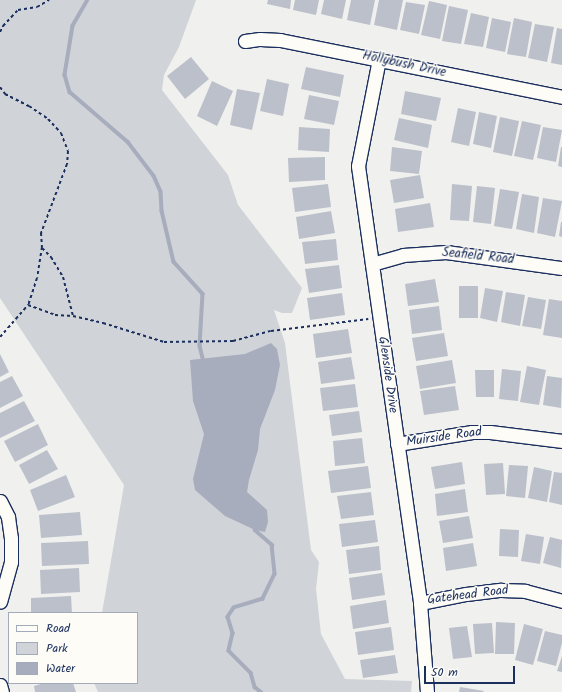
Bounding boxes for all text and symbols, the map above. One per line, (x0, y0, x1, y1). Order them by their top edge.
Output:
street label: Hollybush Drive (361, 49, 447, 81)
street label: Seafield Road (441, 245, 515, 269)
street label: Glenside Drive (374, 336, 400, 414)
street label: Muirside Road (405, 425, 483, 451)
street label: Gatehead Road (427, 583, 509, 609)
legend (8, 612, 138, 684)
text: Road (46, 619, 70, 638)
text: Park (46, 639, 68, 658)
scale bar (426, 658, 517, 684)
text: Water (46, 659, 75, 678)
text: 50 m (431, 663, 458, 682)

